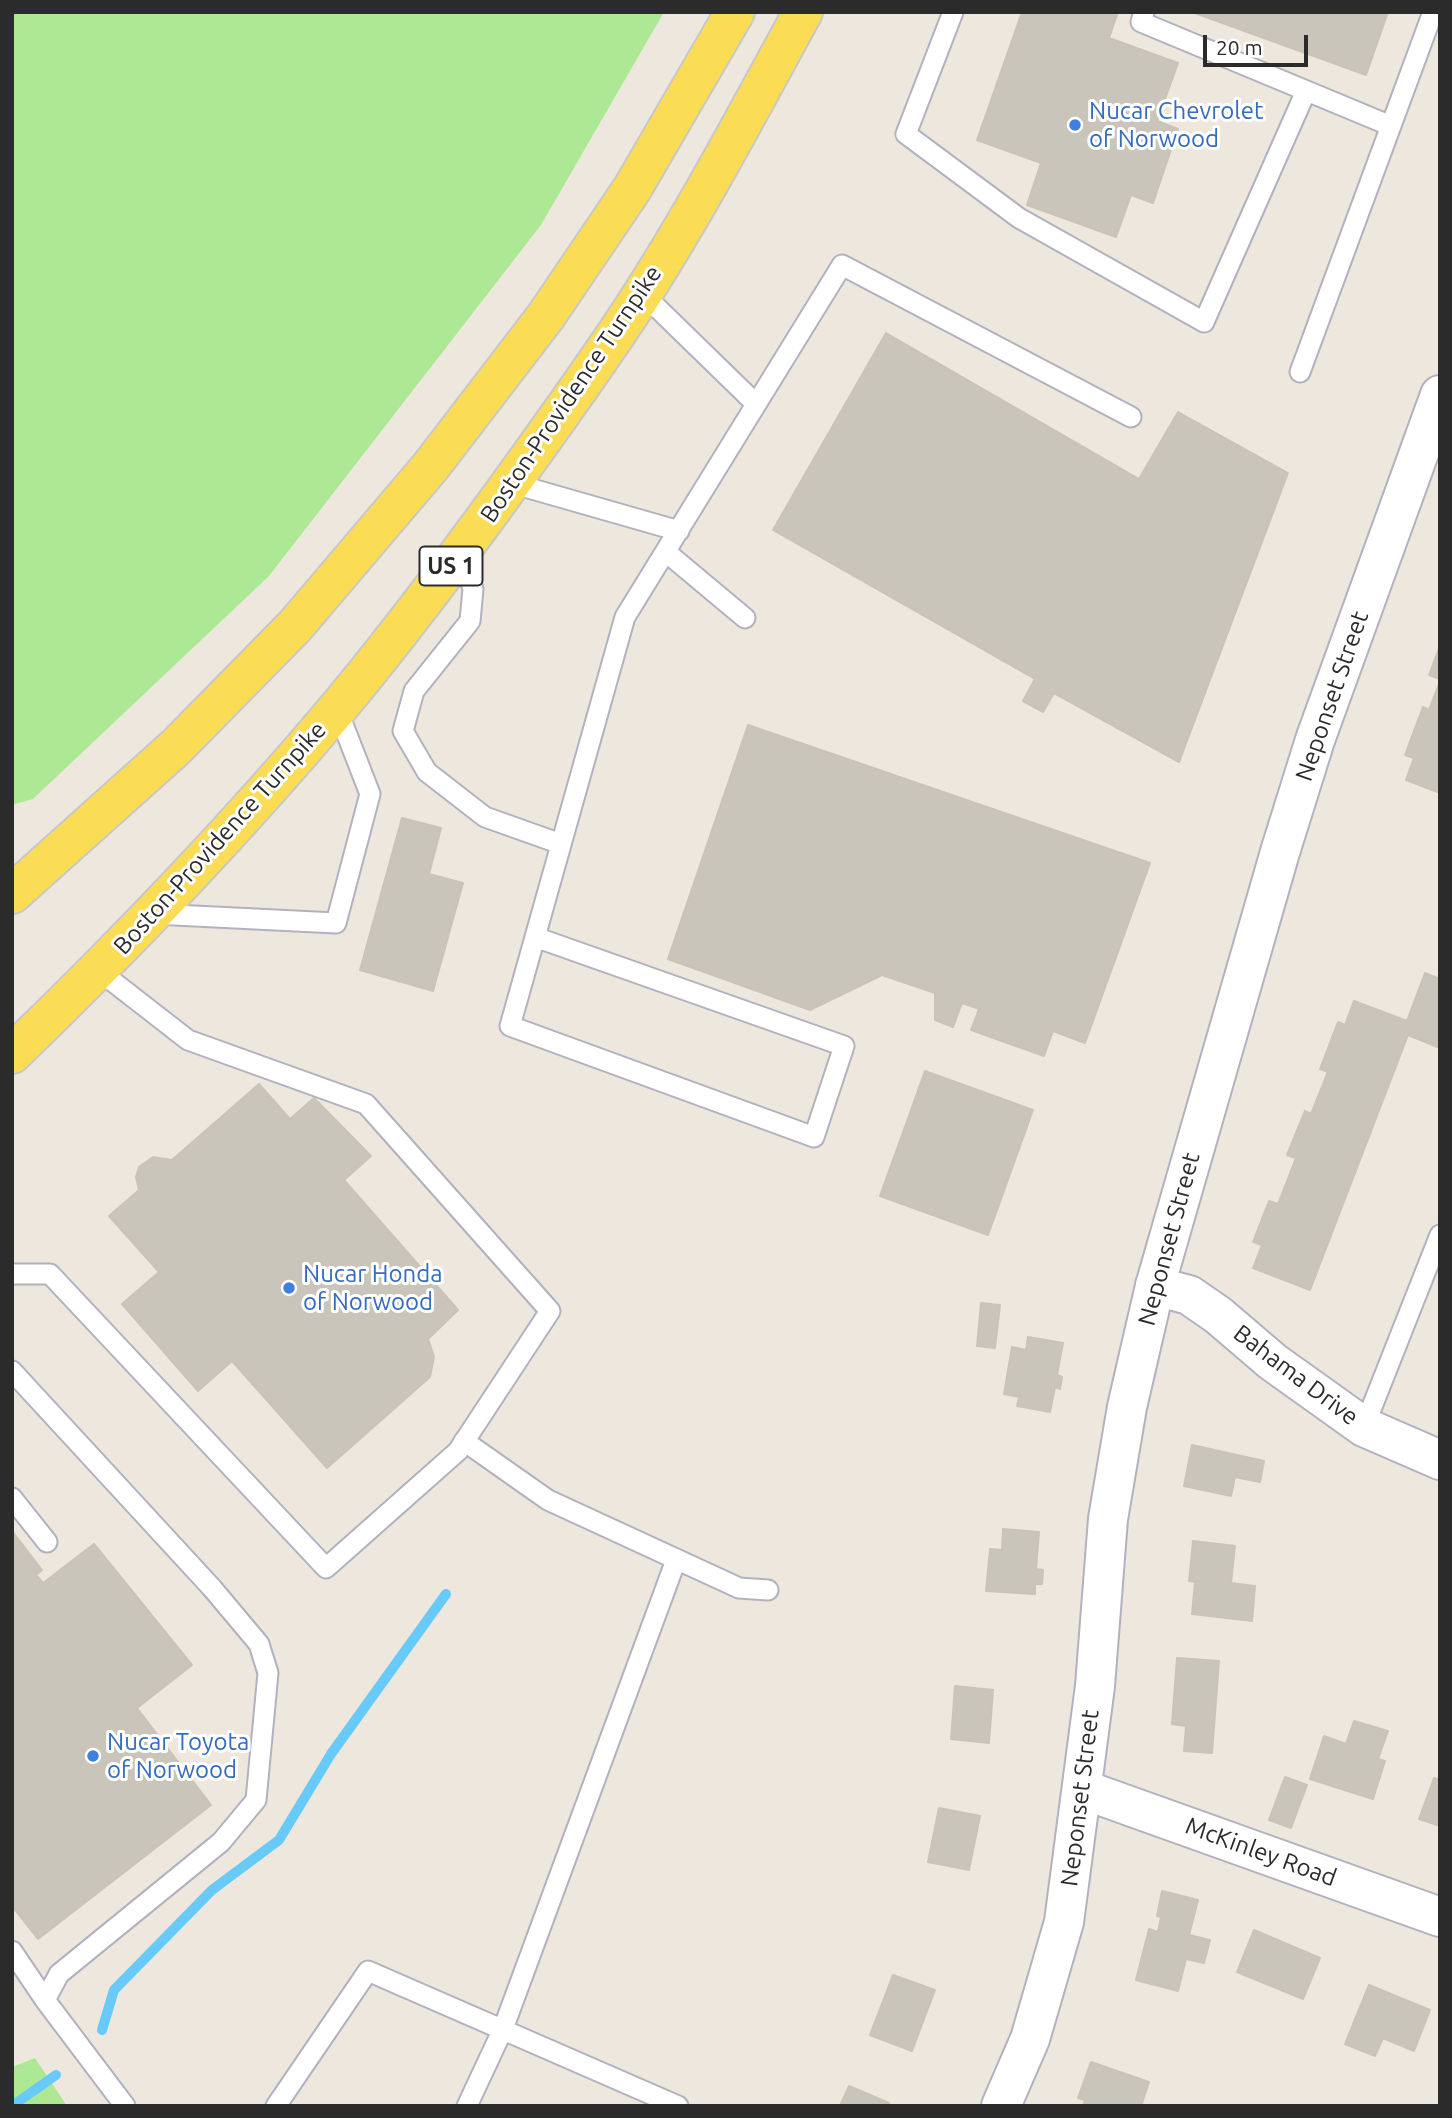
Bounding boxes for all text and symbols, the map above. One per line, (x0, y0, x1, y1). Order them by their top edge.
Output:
scale bar (1207, 21, 1312, 65)
text: 20 m (1216, 35, 1263, 59)
place label: Nucar Chevrolet of Norwood (1089, 97, 1263, 153)
marker: Nucar Chevrolet of Norwood (1067, 117, 1083, 133)
street label: Boston-Providence Turnpike (474, 260, 668, 528)
road number: US 1 (420, 546, 482, 586)
street label: Neponset Street (1289, 607, 1375, 785)
street label: Boston-Providence Turnpike (108, 716, 332, 960)
street label: Neponset Street (1132, 1149, 1206, 1329)
place label: Nucar Honda of Norwood (303, 1260, 443, 1316)
marker: Nucar Honda of Norwood (281, 1280, 297, 1296)
street label: Bahama Drive (1228, 1319, 1364, 1431)
street label: Neponset Street (1055, 1708, 1105, 1888)
place label: Nucar Toyota of Norwood (107, 1728, 249, 1784)
marker: Nucar Toyota of Norwood (85, 1748, 101, 1764)
street label: McKinley Road (1182, 1811, 1340, 1893)

